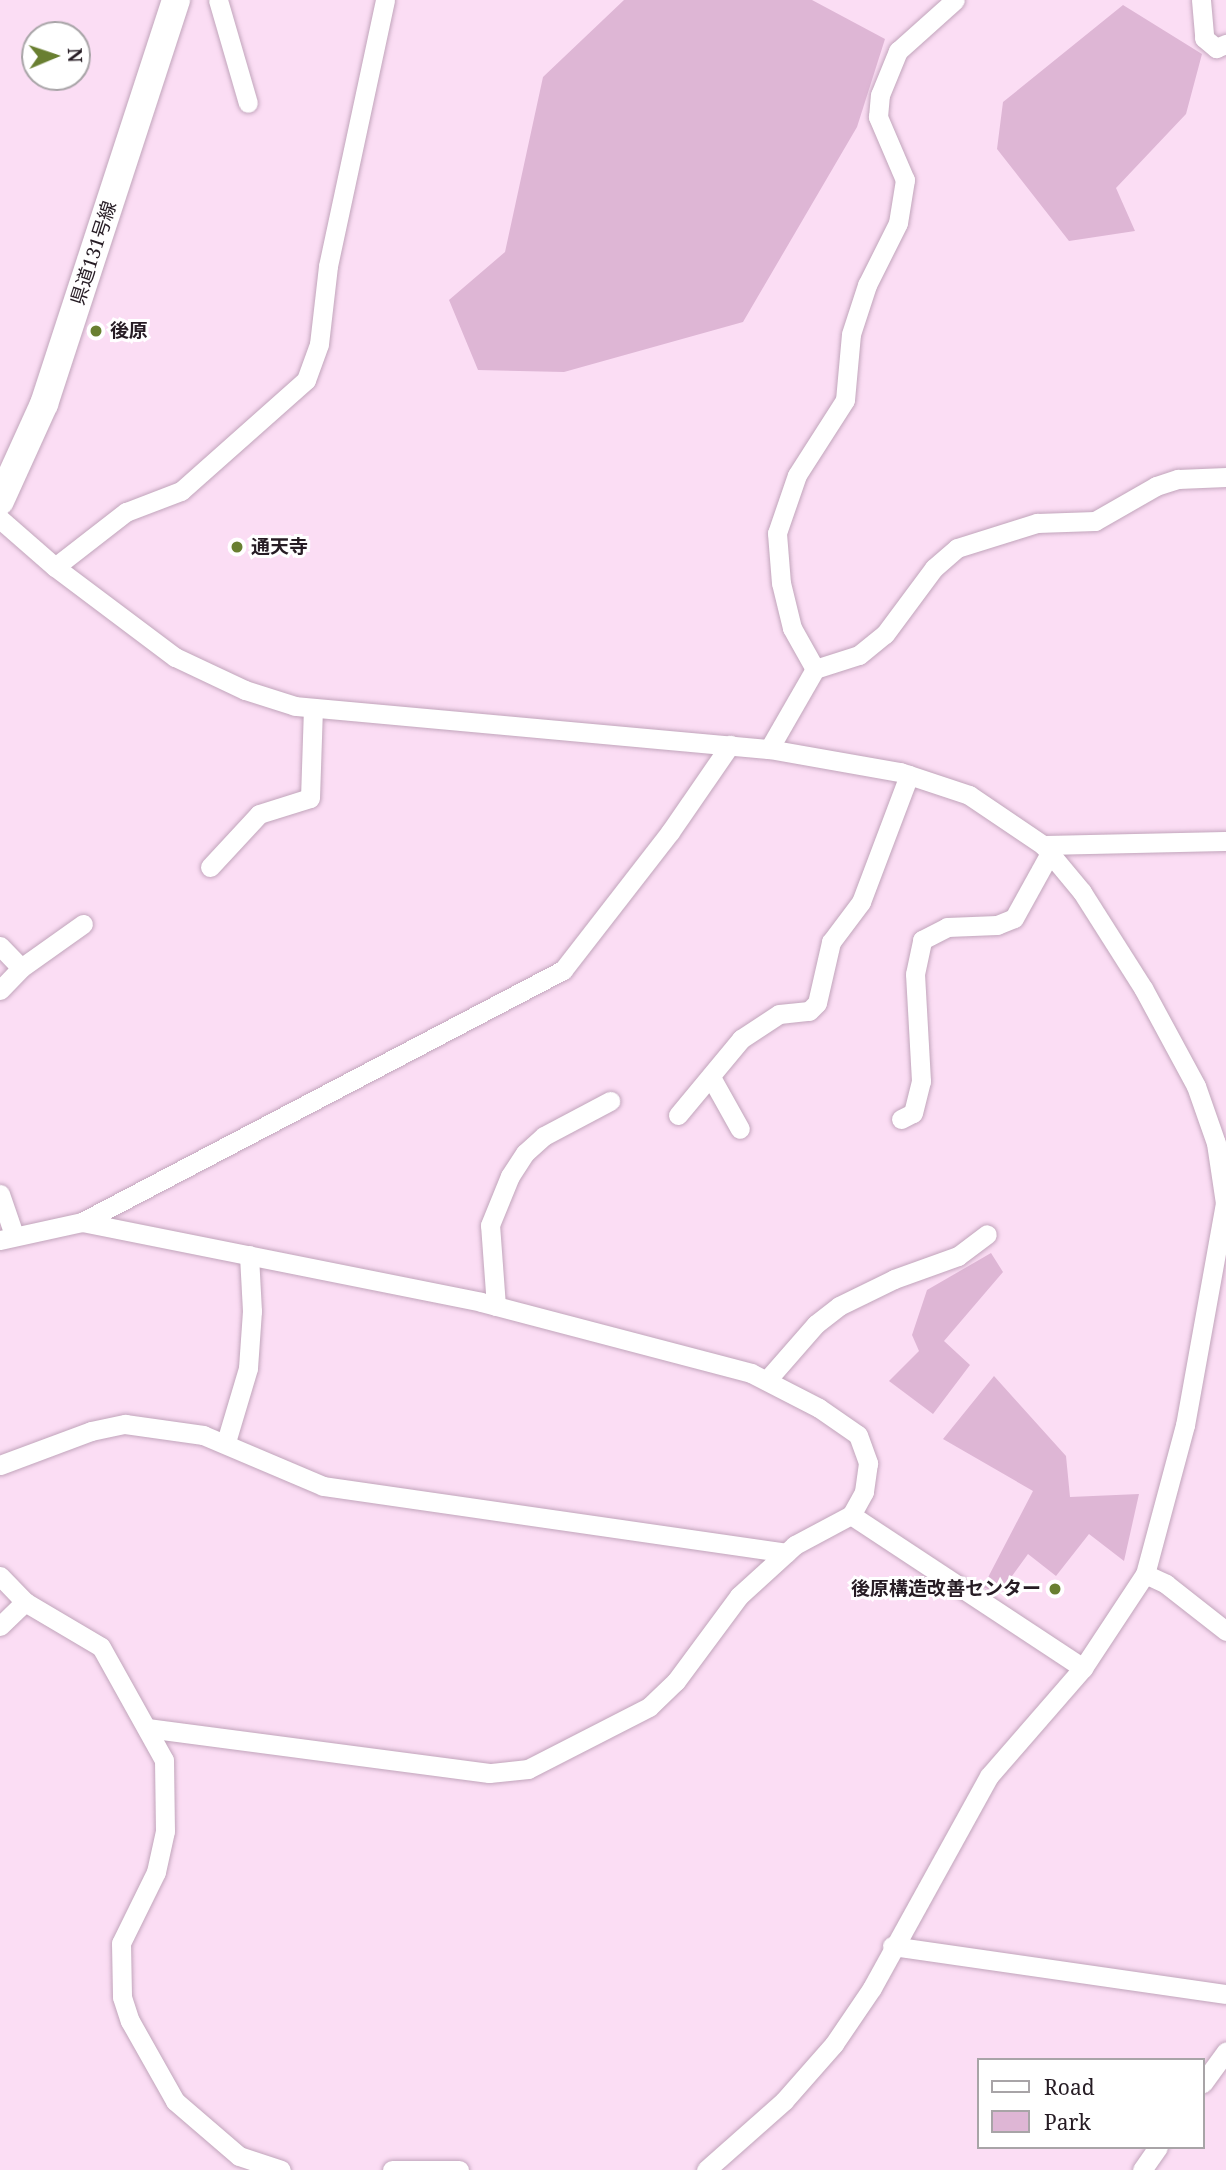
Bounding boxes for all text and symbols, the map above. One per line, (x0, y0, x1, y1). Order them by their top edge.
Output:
north arrow (21, 21, 91, 91)
text: N (62, 47, 88, 63)
street label: 県道131号線 (66, 198, 122, 308)
place label: 後原 (110, 320, 148, 342)
marker: 後原 (88, 323, 104, 339)
place label: 通天寺 (251, 536, 308, 558)
marker: 通天寺 (229, 539, 245, 555)
place label: 後原構造改善センター (851, 1578, 1041, 1600)
marker: 後原構造改善センター (1047, 1581, 1063, 1597)
legend (978, 2058, 1205, 2149)
text: Road (1044, 2073, 1095, 2101)
text: Park (1044, 2108, 1091, 2136)

